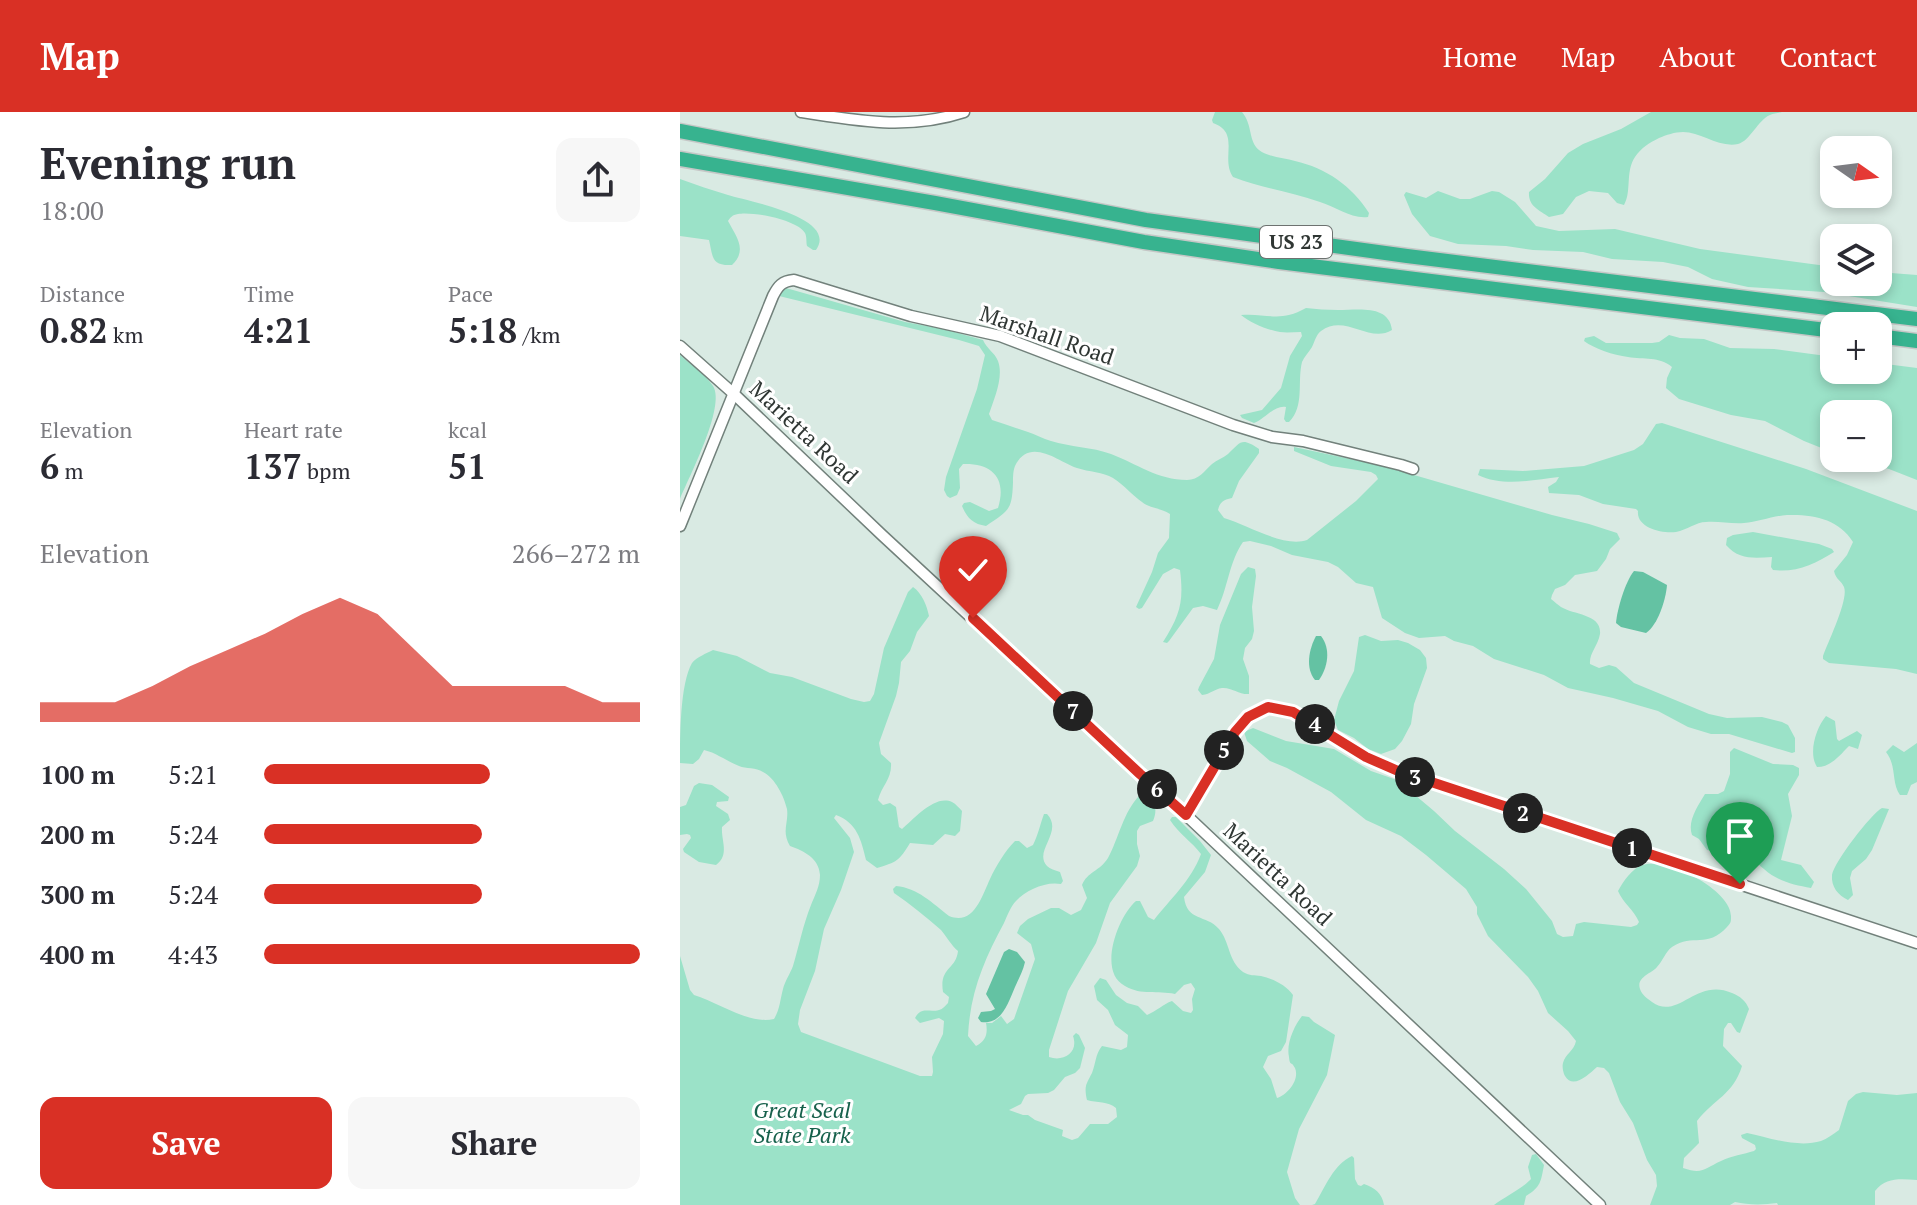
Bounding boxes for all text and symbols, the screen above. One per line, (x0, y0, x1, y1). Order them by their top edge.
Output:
text: Map (40, 31, 120, 81)
text: Home (1443, 38, 1517, 75)
text: Map (1561, 38, 1615, 75)
text: About (1659, 38, 1736, 75)
text: Contact (1780, 38, 1877, 75)
text: Evening run (40, 133, 296, 192)
north arrow (1820, 136, 1892, 208)
map controls (1820, 136, 1892, 472)
button: share (556, 138, 640, 222)
text: 18:00 (40, 193, 104, 227)
button: layers (1820, 224, 1892, 296)
road number: US 23 (1260, 226, 1332, 258)
text: Distance (40, 279, 125, 308)
text: Time (244, 279, 294, 308)
text: Pace (448, 279, 493, 308)
street label: Marshall Road (976, 298, 1118, 371)
text: 0.82 (40, 308, 108, 353)
text: 4:21 (244, 308, 313, 353)
text: 5:18 (448, 308, 517, 353)
button: + (1820, 312, 1892, 384)
text: km (108, 320, 143, 349)
text: /km (517, 320, 561, 349)
street label: Marietta Road (744, 374, 865, 489)
button: − (1820, 400, 1892, 472)
text: Elevation (40, 415, 132, 444)
text: Heart rate (244, 415, 343, 444)
text: kcal (448, 415, 487, 444)
text: 6 (40, 444, 59, 489)
text: 137 (244, 444, 302, 489)
text: 51 (448, 444, 486, 489)
text: m (59, 456, 84, 485)
text: bpm (302, 456, 350, 485)
text: Elevation (40, 536, 149, 570)
text: 266–272 m (512, 536, 640, 570)
pin (939, 536, 1007, 618)
icon: check (951, 548, 995, 592)
pin: 7 (1053, 691, 1093, 731)
text: 7 (1067, 696, 1079, 725)
pin: 4 (1295, 704, 1335, 744)
text: 4 (1309, 709, 1321, 738)
pin: 5 (1204, 730, 1244, 770)
text: 5 (1218, 735, 1230, 764)
text: 100 m (40, 757, 115, 791)
text: 5:21 (168, 757, 218, 791)
pin: 3 (1395, 757, 1435, 797)
text: 3 (1409, 762, 1421, 791)
pin: 6 (1137, 769, 1177, 809)
text: 6 (1151, 774, 1163, 803)
pin: 2 (1503, 793, 1543, 833)
text: 2 (1517, 798, 1529, 827)
pin (1706, 802, 1774, 884)
icon: arrive (1718, 814, 1762, 858)
street label: Marietta Road (1218, 816, 1339, 931)
text: 200 m (40, 817, 115, 851)
text: 5:24 (168, 817, 218, 851)
pin: 1 (1612, 828, 1652, 868)
text: 1 (1626, 833, 1638, 862)
text: 300 m (40, 877, 115, 911)
text: 5:24 (168, 877, 218, 911)
text: 400 m (40, 937, 115, 971)
text: 4:43 (168, 937, 218, 971)
park label: Great Seal State Park (753, 1095, 851, 1149)
button: Save (40, 1097, 332, 1189)
button: Share (348, 1097, 640, 1189)

